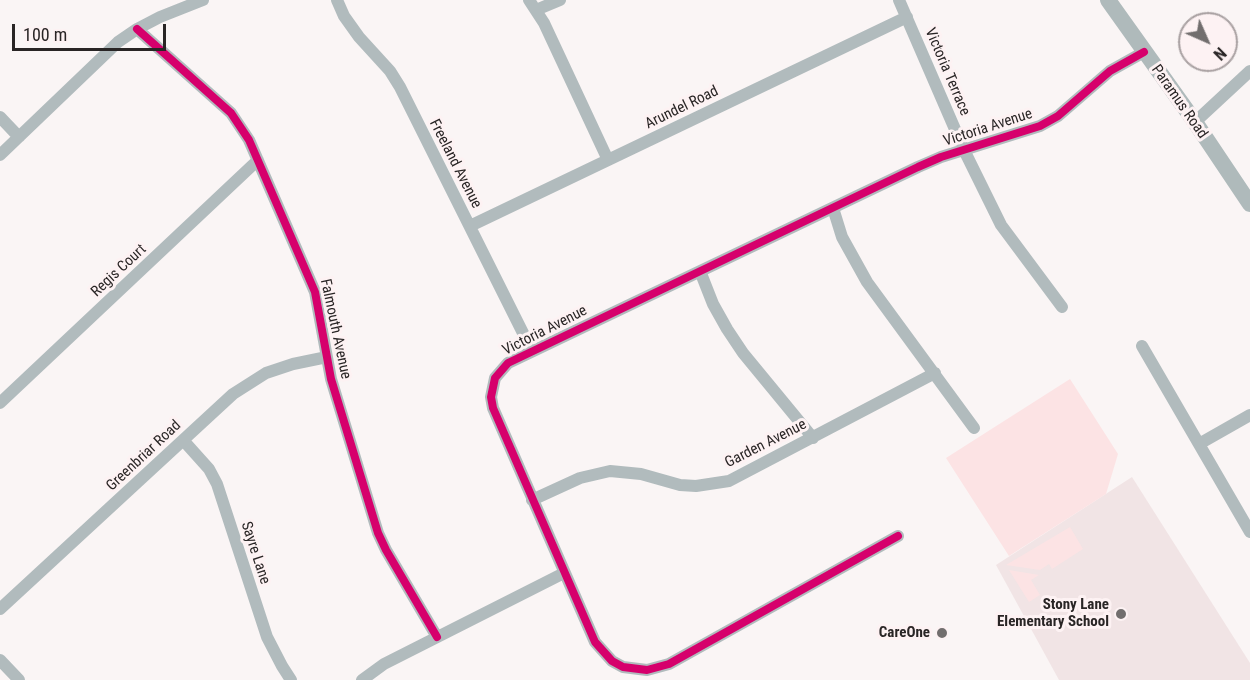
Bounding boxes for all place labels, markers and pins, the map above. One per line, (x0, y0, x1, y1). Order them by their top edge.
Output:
place label: Stony Lane Elementary School (997, 596, 1109, 631)
marker: Stony Lane Elementary School (1114, 607, 1128, 621)
place label: CareOne (879, 624, 930, 642)
marker: CareOne (935, 626, 949, 640)

